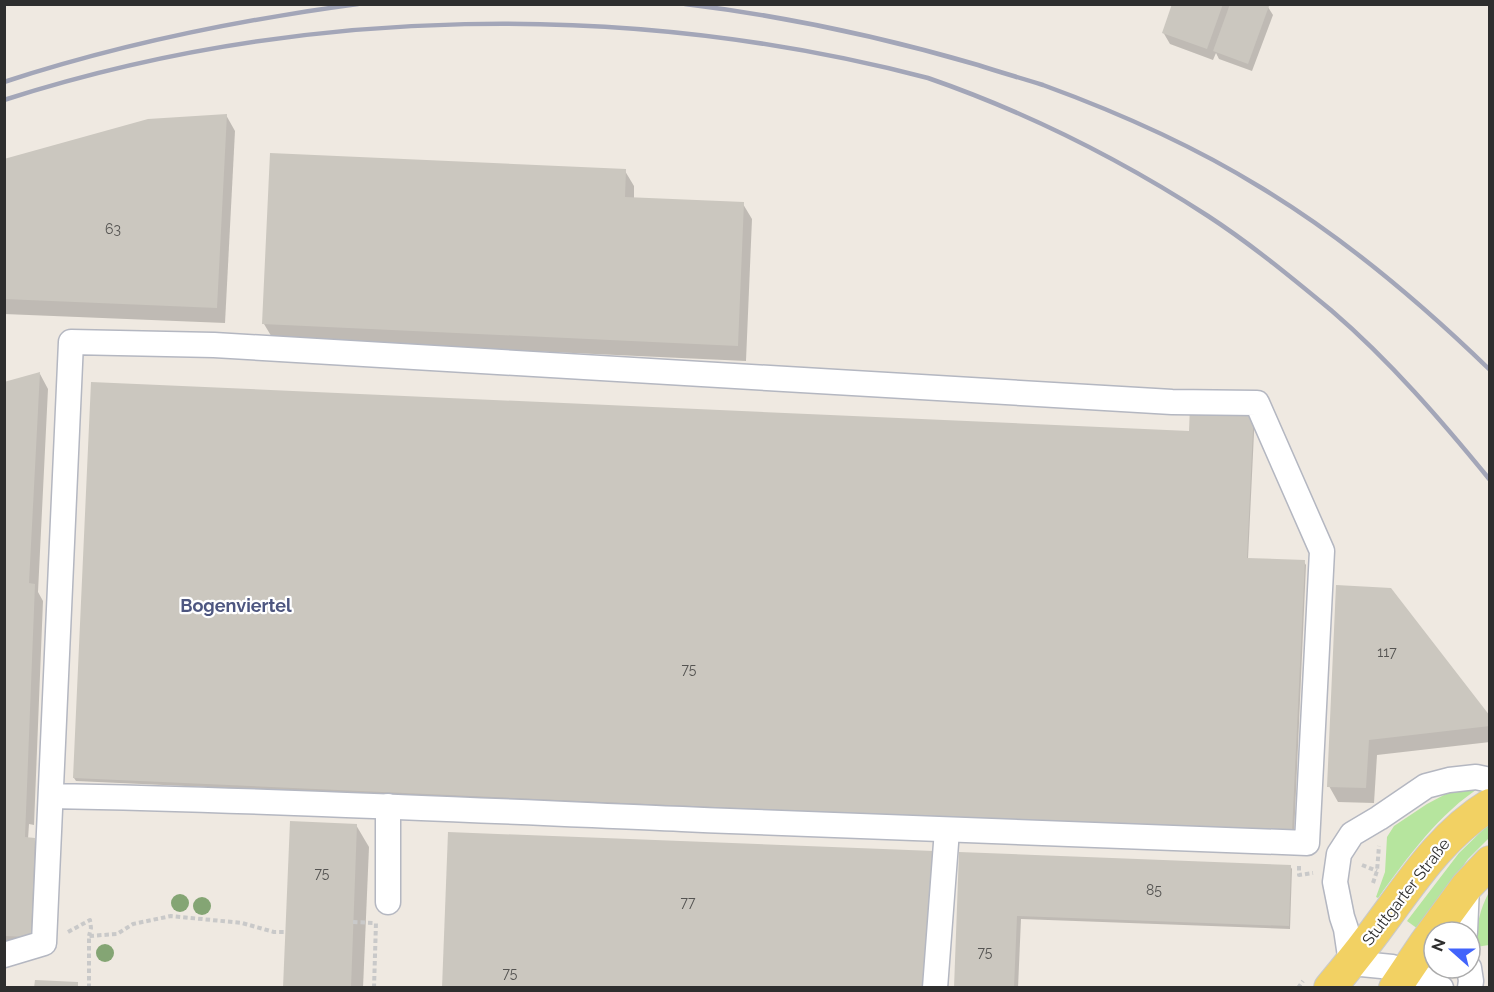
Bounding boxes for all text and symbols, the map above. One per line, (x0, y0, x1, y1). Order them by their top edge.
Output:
house number: 63 (105, 221, 121, 237)
district label: Bogenviertel (180, 595, 292, 616)
house number: 117 (1377, 644, 1397, 660)
house number: 75 (682, 661, 697, 677)
street label: Stuttgarter Straße (1358, 835, 1454, 949)
house number: 75 (315, 865, 330, 881)
house number: 85 (1146, 882, 1162, 898)
house number: 77 (681, 894, 696, 910)
north arrow (1422, 920, 1482, 980)
text: N (1427, 936, 1450, 954)
house number: 75 (978, 944, 993, 960)
house number: 75 (503, 965, 518, 981)

